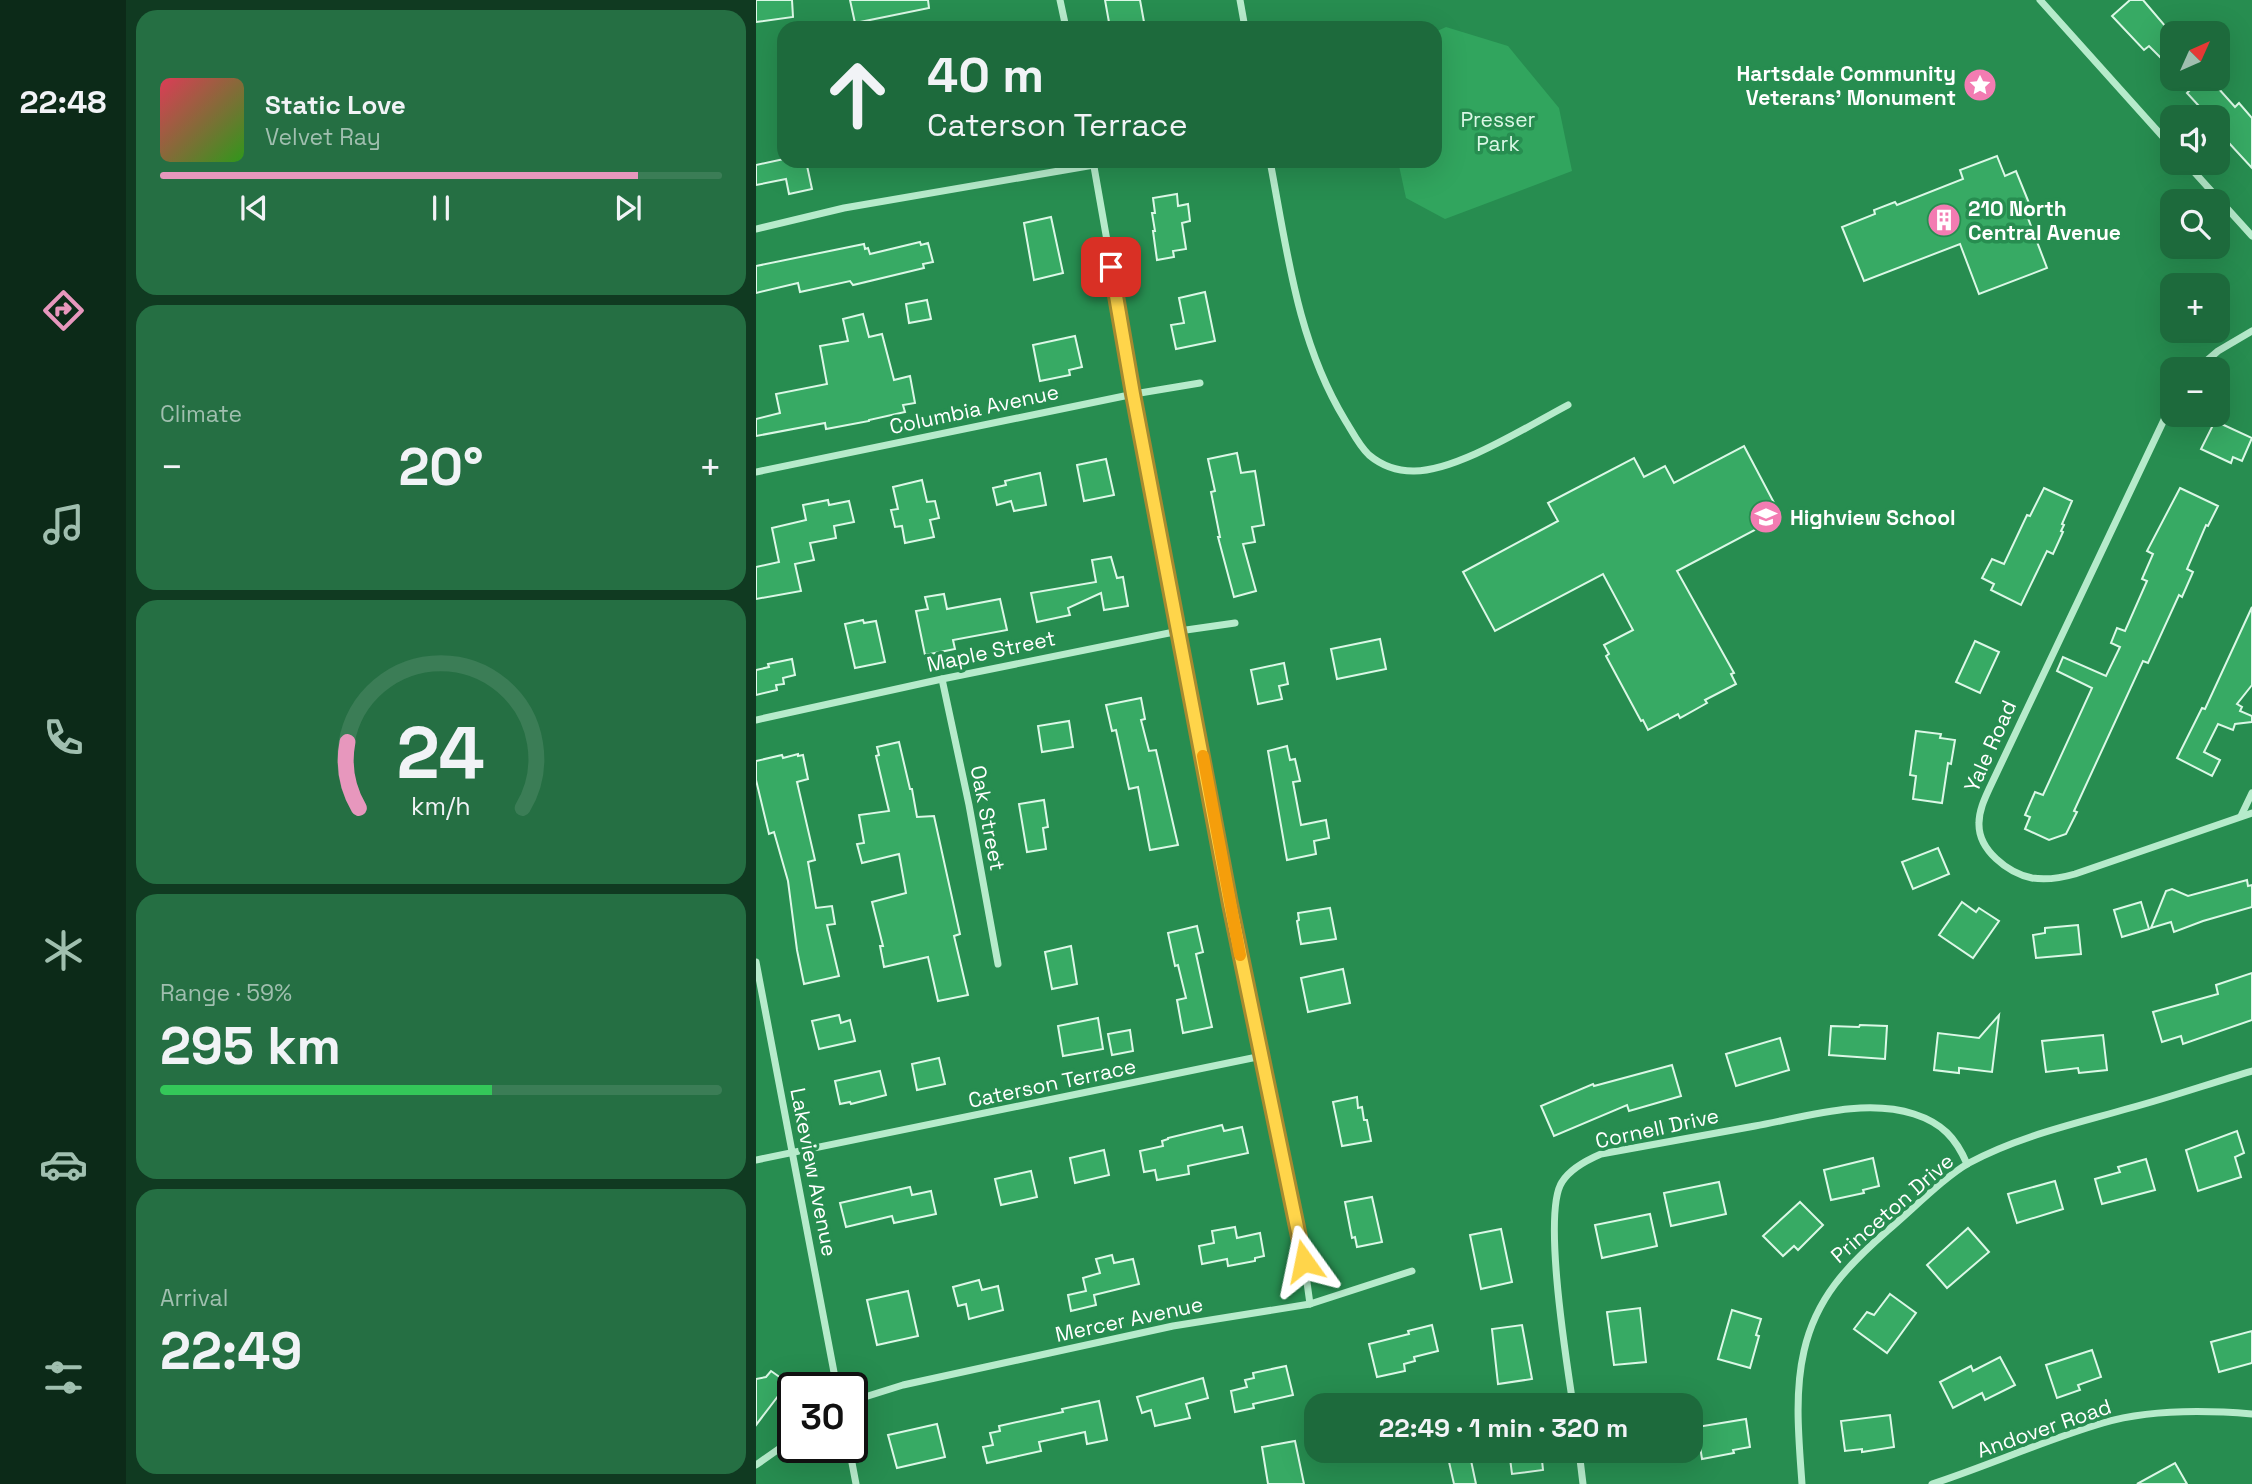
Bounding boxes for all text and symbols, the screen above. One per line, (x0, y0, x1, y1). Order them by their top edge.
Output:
north arrow (2160, 21, 2230, 91)
map controls (2160, 21, 2230, 427)
text: 40 m (927, 44, 1044, 106)
icon: ahead (812, 49, 903, 140)
place label: Hartsdale Community Veterans' Monument (1737, 60, 1956, 111)
place icon: Hartsdale Community Veterans' Monument (1961, 66, 1999, 104)
text: 22:48 (19, 82, 107, 122)
text: Static Love (265, 88, 406, 122)
text: Caterson Terrace (927, 105, 1188, 145)
button: sound (2160, 105, 2230, 175)
park label: Presser Park (1460, 106, 1536, 157)
text: Velvet Ray (265, 122, 381, 152)
icon: previous (235, 189, 273, 227)
icon: pause (422, 189, 460, 227)
icon: next (609, 189, 647, 227)
button: search (2160, 189, 2230, 259)
place label: 210 North Central Avenue (1968, 195, 2121, 246)
building icon: 210 North Central Avenue (1925, 201, 1963, 239)
pin (1081, 237, 1141, 297)
icon: arrive (1092, 248, 1130, 286)
button: + (2160, 273, 2230, 343)
icon: directions (39, 286, 88, 335)
button: − (2160, 357, 2230, 427)
street label: Columbia Avenue (887, 378, 1061, 440)
text: Climate (160, 399, 242, 429)
text: 20° (398, 434, 484, 500)
text: − (160, 443, 184, 491)
text: + (698, 443, 722, 491)
school or university icon: Highview School (1747, 498, 1785, 536)
icon: music (39, 500, 88, 549)
place label: Highview School (1790, 504, 1956, 531)
street label: Maple Street (924, 624, 1058, 678)
street label: Yale Road (1958, 696, 2022, 796)
text: 24 (397, 706, 485, 799)
icon: phone (39, 713, 88, 762)
street label: Oak Street (965, 763, 1011, 873)
text: km/h (411, 790, 471, 822)
icon: climate (39, 926, 88, 975)
text: Range · 59% (160, 978, 292, 1008)
text: 295 km (160, 1013, 341, 1079)
street label: Caterson Terrace (966, 1052, 1138, 1114)
street label: Lakeview Avenue (784, 1085, 844, 1259)
street label: Cornell Drive (1593, 1102, 1721, 1154)
icon: car (39, 1140, 88, 1189)
street label: Princeton Drive (1825, 1147, 1959, 1269)
position arrow (1267, 1224, 1341, 1298)
text: Arrival (160, 1283, 228, 1313)
street label: Mercer Avenue (1053, 1290, 1205, 1348)
text: 22:49 (160, 1318, 302, 1384)
icon: filters (39, 1353, 88, 1402)
speed limit sign: 30 (777, 1372, 868, 1463)
street label: Andover Road (1973, 1392, 2115, 1464)
text: 22:49 · 1 min · 320 m (1379, 1411, 1628, 1445)

